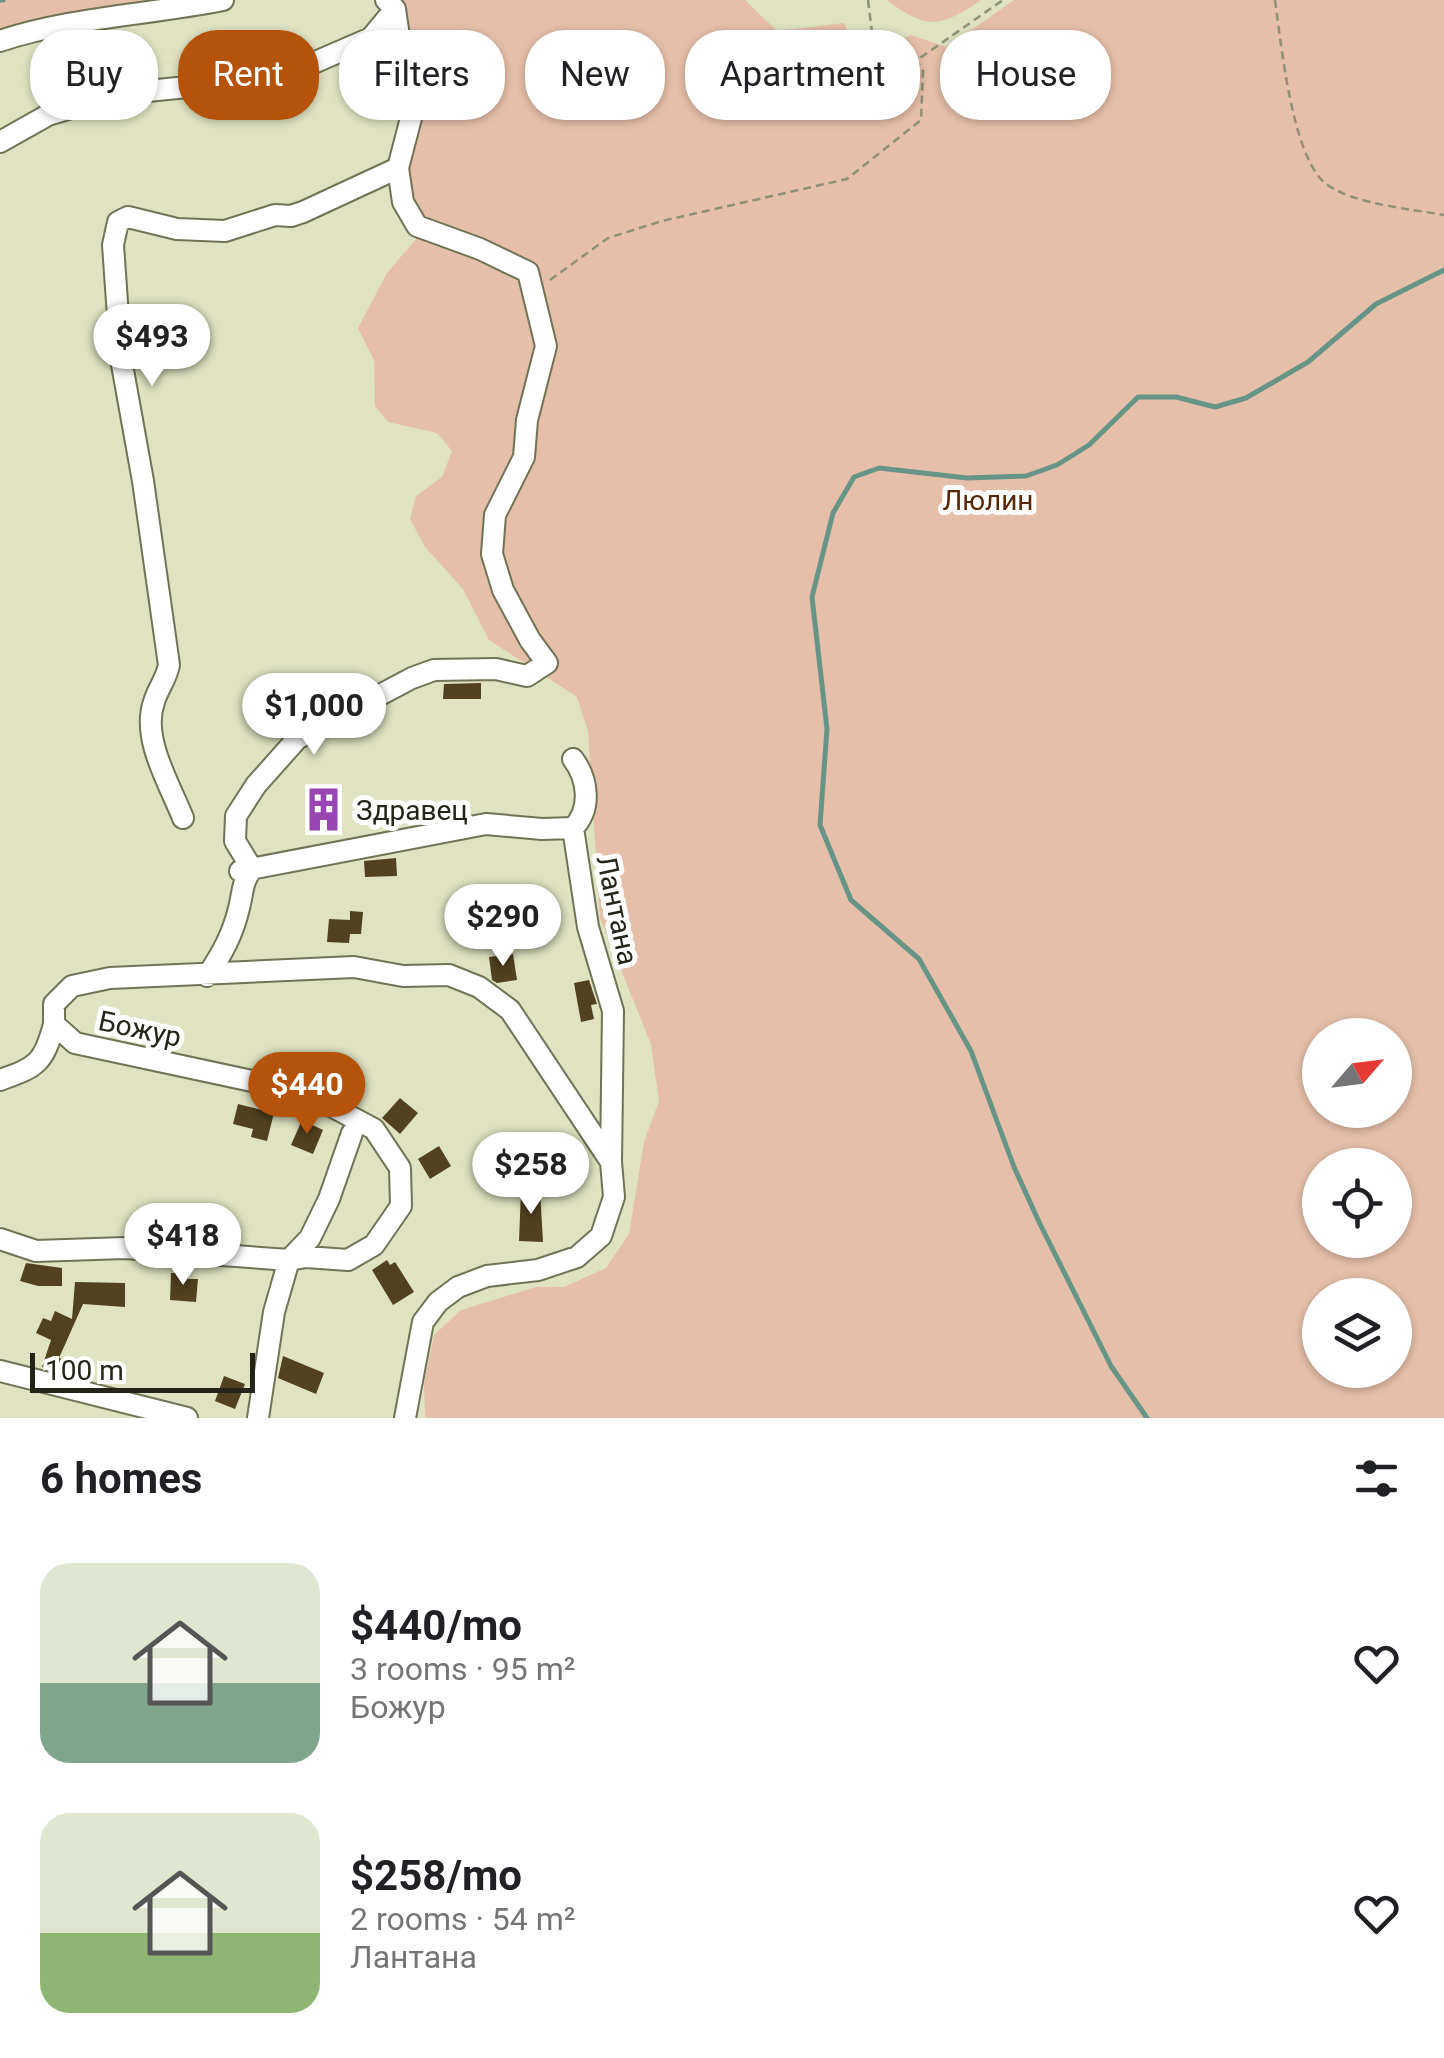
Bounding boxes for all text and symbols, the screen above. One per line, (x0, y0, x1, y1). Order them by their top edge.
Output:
chip: Buy (30, 30, 158, 120)
chip: Rent (178, 30, 319, 120)
chip: Filters (339, 30, 505, 120)
chip: New (525, 30, 665, 120)
chip: Apartment (685, 30, 920, 120)
chip: House (940, 30, 1111, 120)
pin: $493 (93, 304, 211, 389)
text: $493 (115, 317, 189, 355)
park label: Люлин (943, 484, 1034, 517)
pin: $1,000 (233, 673, 395, 758)
text: $1,000 (264, 686, 364, 724)
building icon: Здравец (299, 786, 347, 834)
place label: Здравец (356, 794, 468, 827)
street label: Лантана (589, 852, 645, 968)
pin: $290 (444, 884, 562, 969)
text: $290 (466, 897, 540, 935)
street label: Божур (96, 1004, 184, 1054)
north arrow (1302, 1018, 1412, 1128)
map controls (1302, 1018, 1412, 1388)
pin: $440 (248, 1052, 366, 1137)
text: $440 (270, 1065, 344, 1103)
pin: $258 (472, 1132, 590, 1217)
text: $258 (494, 1145, 568, 1183)
button: locate (1302, 1148, 1412, 1258)
pin: $418 (124, 1203, 242, 1288)
text: $418 (146, 1216, 220, 1254)
button: layers (1302, 1278, 1412, 1388)
scale bar (30, 1348, 255, 1392)
text: 100 m (45, 1354, 124, 1387)
icon: filters (1349, 1451, 1404, 1506)
text: 6 homes (40, 1454, 202, 1503)
text: $440/mo (350, 1601, 522, 1650)
icon: home (120, 1603, 240, 1723)
icon: heart (1349, 1636, 1404, 1691)
text: 3 rooms · 95 m² (350, 1650, 575, 1688)
text: Божур (350, 1688, 446, 1726)
text: $258/mo (350, 1851, 522, 1900)
icon: home (120, 1853, 240, 1973)
icon: heart (1349, 1886, 1404, 1941)
text: 2 rooms · 54 m² (350, 1900, 575, 1938)
text: Лантана (350, 1938, 477, 1976)

